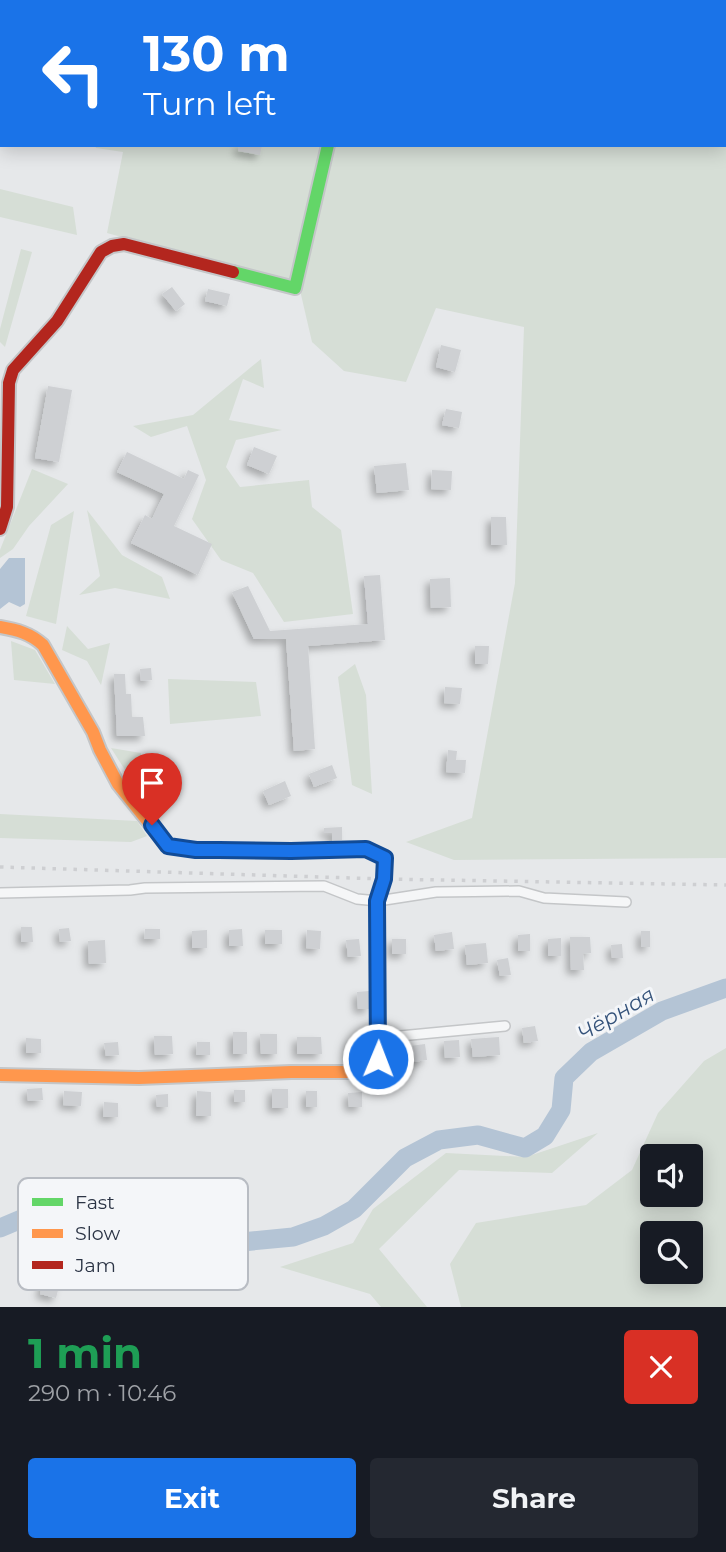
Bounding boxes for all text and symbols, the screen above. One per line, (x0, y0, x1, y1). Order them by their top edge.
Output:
text: 130 m (143, 24, 290, 83)
icon: left (28, 28, 119, 119)
text: Turn left (143, 84, 277, 123)
pin (122, 753, 182, 825)
icon: arrive (133, 764, 171, 802)
water label: Чёрная (573, 982, 658, 1045)
position arrow (341, 1022, 415, 1096)
map controls (640, 1144, 703, 1284)
button: sound (640, 1144, 703, 1207)
legend (18, 1178, 248, 1290)
text: Fast (75, 1191, 115, 1214)
button: search (640, 1221, 703, 1284)
text: Slow (75, 1222, 120, 1245)
text: Jam (74, 1254, 116, 1277)
text: 1 min (28, 1327, 142, 1379)
button: close (624, 1330, 698, 1404)
text: 290 m · 10:46 (28, 1379, 176, 1407)
button: Exit (28, 1458, 356, 1538)
button: Share (370, 1458, 698, 1538)

